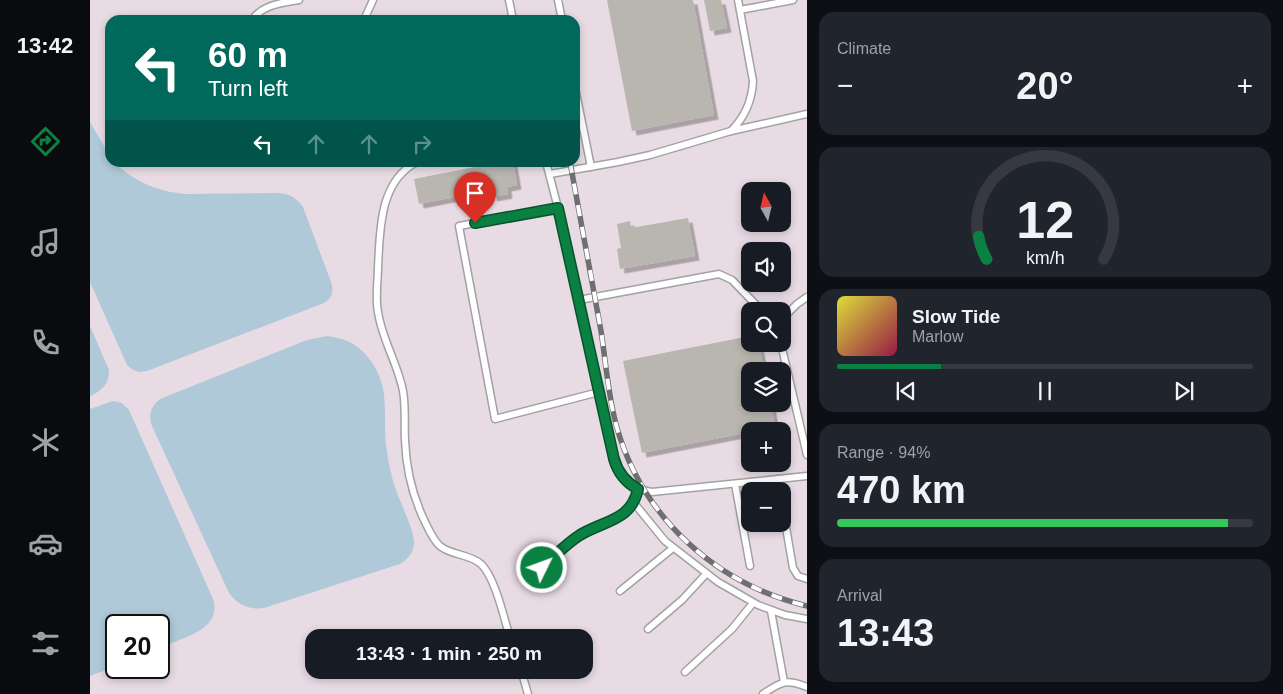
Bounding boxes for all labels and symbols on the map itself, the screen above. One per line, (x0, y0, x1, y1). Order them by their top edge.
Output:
pin (454, 172, 496, 223)
north arrow (741, 182, 791, 232)
position arrow (515, 541, 567, 593)
speed limit sign: 20 (105, 614, 170, 679)

